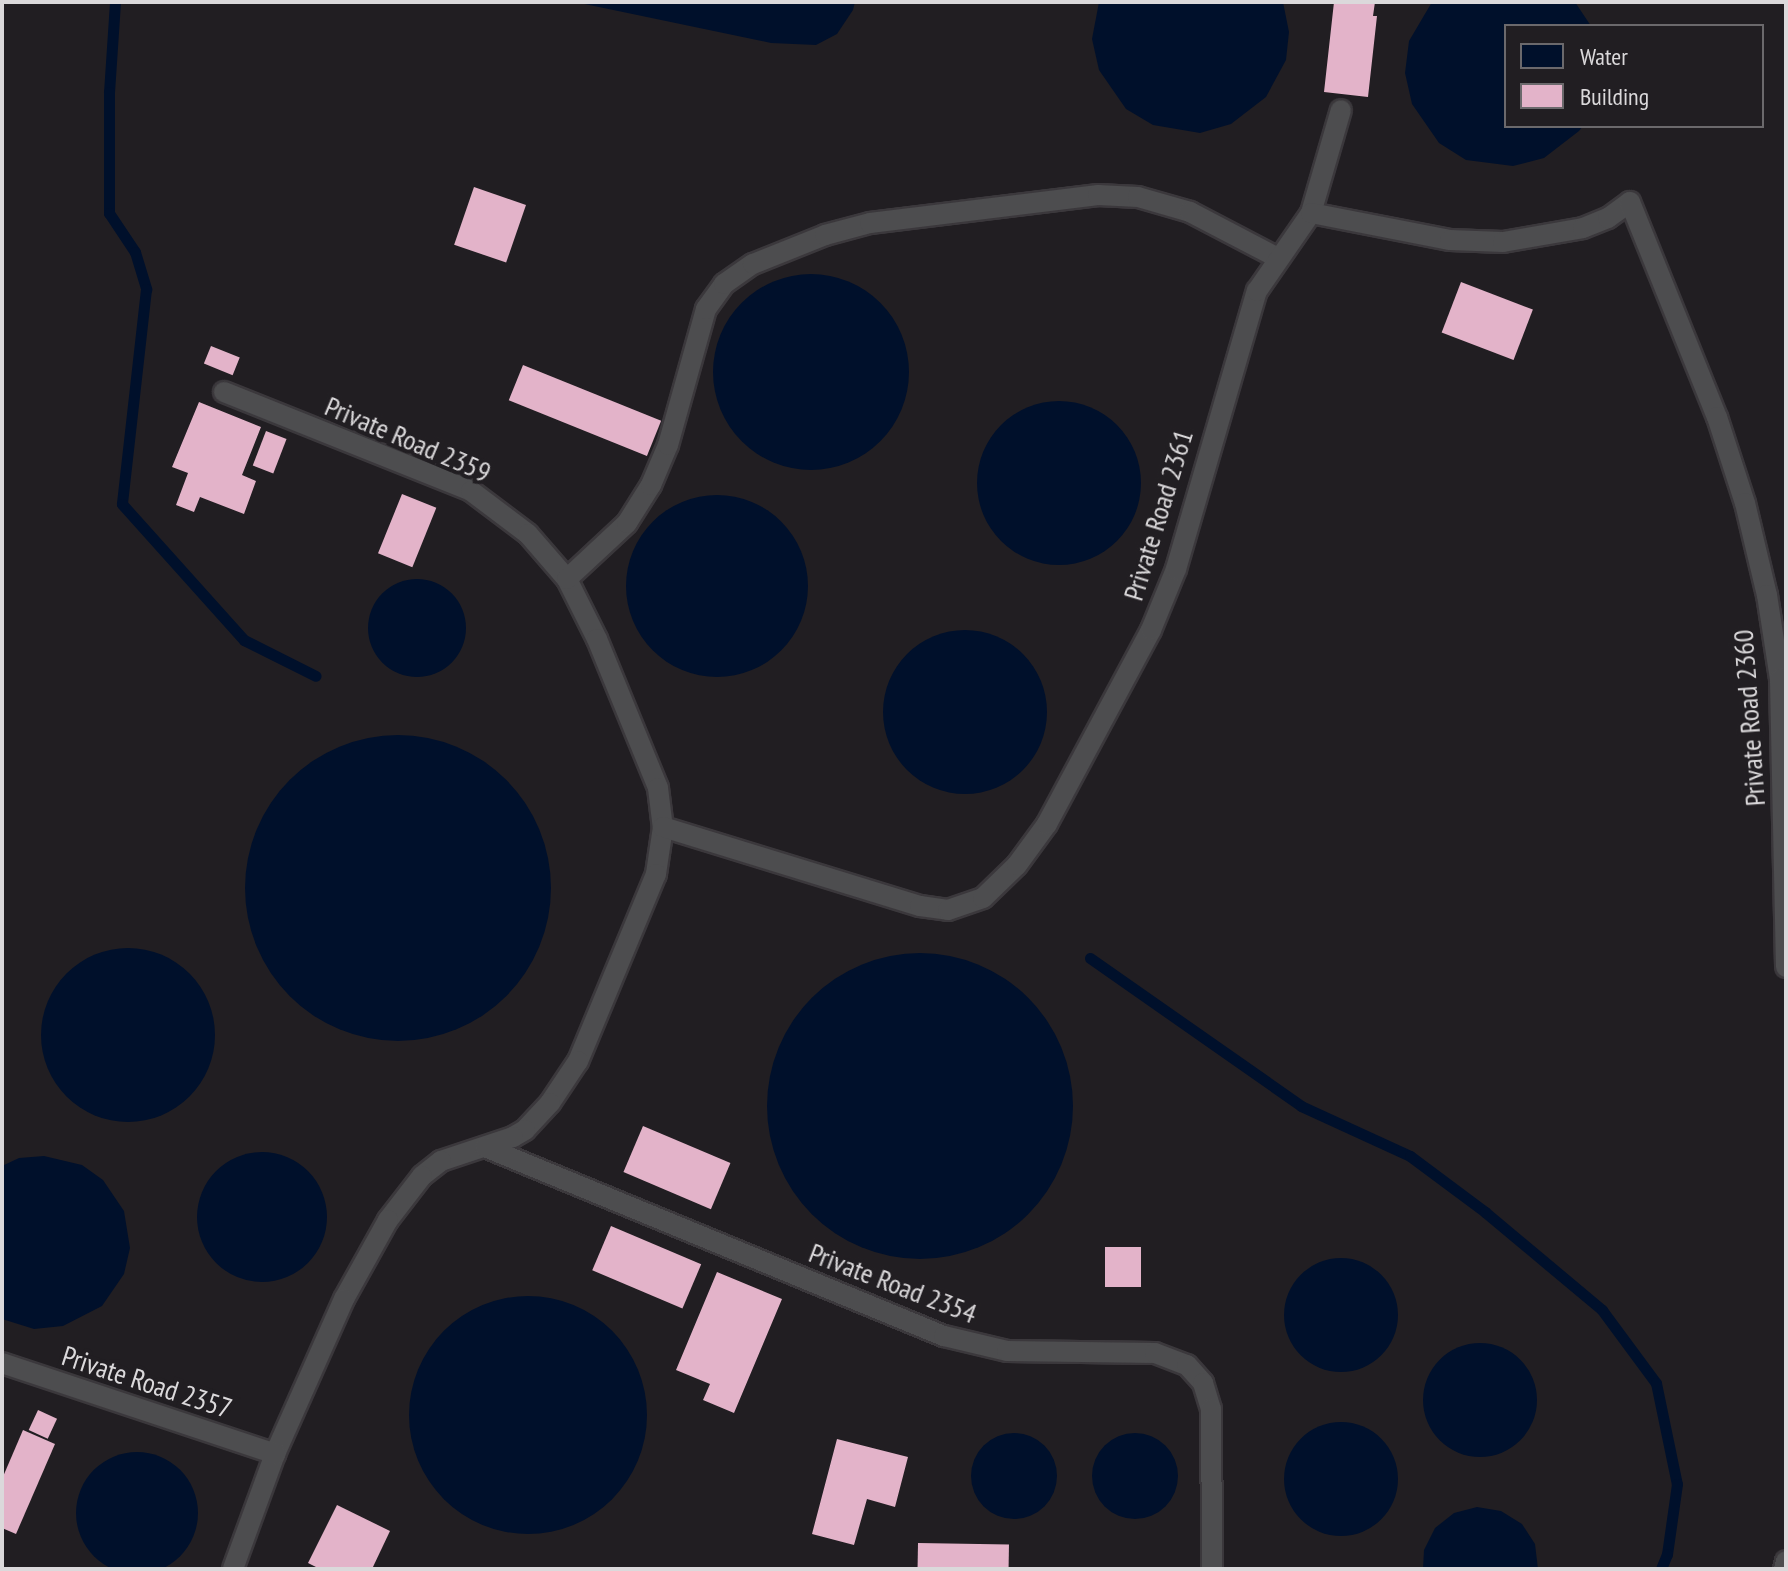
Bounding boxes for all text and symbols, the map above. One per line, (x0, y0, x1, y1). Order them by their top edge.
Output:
legend (1504, 24, 1764, 128)
text: Water (1580, 41, 1628, 72)
text: Building (1580, 81, 1649, 112)
street label: Private Road 2359 (320, 389, 496, 489)
street label: Private Road 2361 (1116, 426, 1200, 604)
street label: Private Road 2360 (1726, 629, 1772, 807)
street label: Private Road 2354 (804, 1236, 982, 1330)
street label: Private Road 2357 (58, 1339, 236, 1425)

